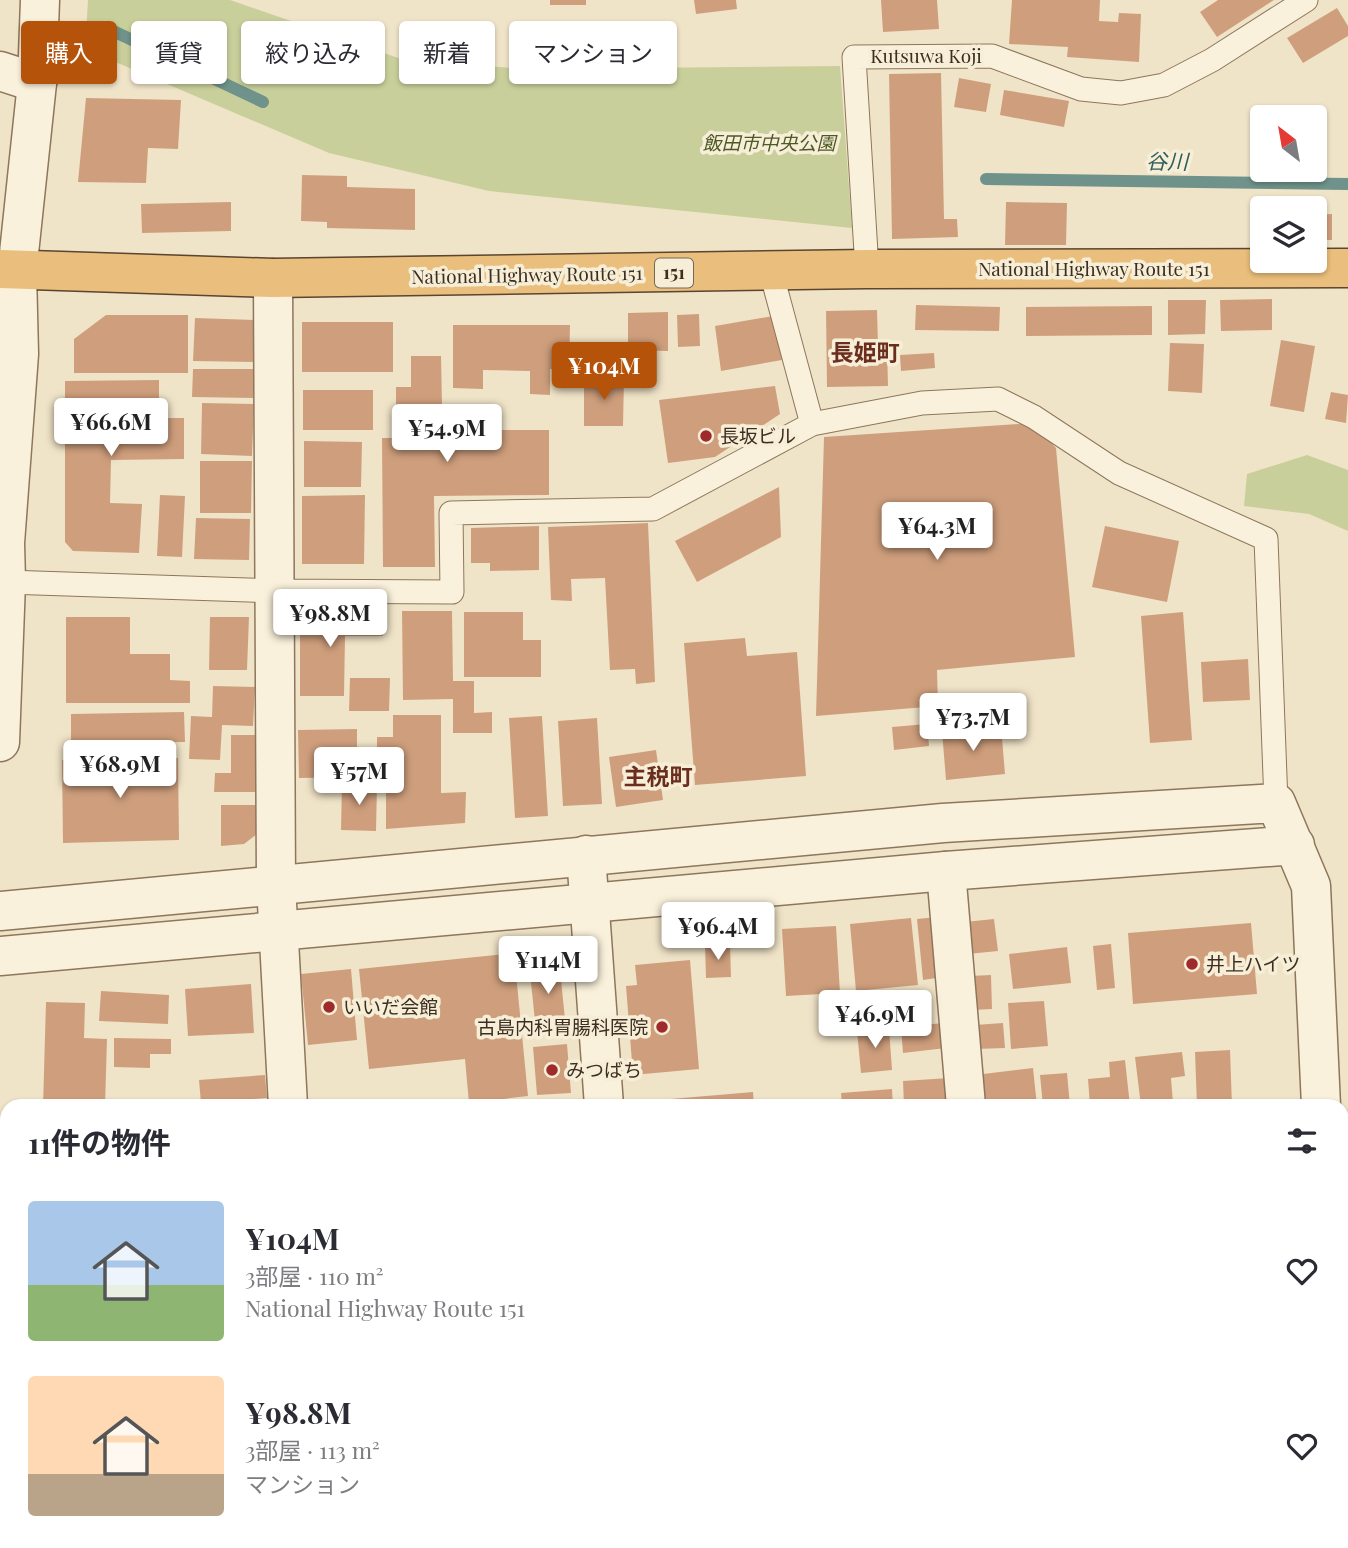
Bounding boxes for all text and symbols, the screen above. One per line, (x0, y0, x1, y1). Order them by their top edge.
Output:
chip: 購入 (21, 21, 117, 84)
chip: 賃貸 (131, 21, 227, 84)
chip: 絞り込み (241, 21, 385, 84)
chip: 新着 (399, 21, 495, 84)
chip: マンション (509, 21, 677, 84)
street label: Kutsuwa Koji (870, 42, 982, 68)
north arrow (1250, 105, 1326, 182)
map controls (1250, 105, 1327, 273)
park label: 飯田市中央公園 (702, 129, 838, 155)
water label: 谷川 (1146, 146, 1190, 174)
button: layers (1250, 196, 1327, 273)
street label: National Highway Route 151 (978, 255, 1210, 281)
road number: 151 (655, 258, 693, 288)
street label: National Highway Route 151 (411, 259, 643, 289)
district label: 長姫町 (831, 336, 900, 367)
pin: ¥104M (555, 342, 653, 402)
text: ¥104M (568, 349, 640, 380)
pin: ¥66.6M (54, 398, 168, 458)
text: ¥66.6M (70, 405, 152, 436)
pin: ¥54.9M (390, 405, 504, 464)
text: ¥54.9M (408, 411, 486, 442)
place label: 長坂ビル (720, 422, 796, 448)
marker: 長坂ビル (698, 428, 714, 444)
pin: ¥64.3M (880, 503, 994, 562)
text: ¥64.3M (898, 509, 976, 540)
pin: ¥98.8M (273, 590, 387, 649)
text: ¥98.8M (289, 596, 371, 627)
pin: ¥73.7M (916, 694, 1030, 753)
text: ¥73.7M (936, 700, 1010, 731)
pin: ¥68.9M (63, 740, 177, 800)
text: ¥68.9M (79, 747, 161, 778)
pin: ¥57M (318, 748, 400, 807)
text: ¥57M (330, 754, 388, 785)
district label: 主税町 (624, 760, 693, 791)
pin: ¥96.4M (661, 902, 775, 962)
text: ¥96.4M (678, 909, 758, 940)
pin: ¥114M (499, 936, 597, 996)
text: ¥114M (515, 943, 581, 974)
place label: 井上ハイツ (1206, 950, 1301, 976)
marker: 井上ハイツ (1184, 956, 1200, 972)
pin: ¥46.9M (818, 990, 932, 1050)
place label: いいだ会館 (343, 993, 438, 1019)
text: ¥46.9M (835, 997, 915, 1028)
marker: いいだ会館 (321, 999, 337, 1015)
place label: 古島内科胃腸科医院 (477, 1013, 648, 1039)
marker: 古島内科胃腸科医院 (654, 1019, 670, 1035)
place label: みつばち (566, 1056, 642, 1082)
marker: みつばち (544, 1062, 560, 1078)
text: 11件の物件 (28, 1122, 171, 1162)
icon: filters (1283, 1122, 1321, 1160)
text: ¥104M (245, 1218, 340, 1258)
icon: home (84, 1229, 168, 1313)
icon: heart (1283, 1252, 1321, 1290)
text: 3部屋 · 110 m² (245, 1260, 384, 1291)
text: National Highway Route 151 (245, 1292, 525, 1323)
text: ¥98.8M (245, 1392, 352, 1432)
icon: home (84, 1404, 168, 1488)
icon: heart (1283, 1427, 1321, 1465)
text: 3部屋 · 113 m² (245, 1434, 380, 1465)
text: マンション (245, 1468, 360, 1499)

